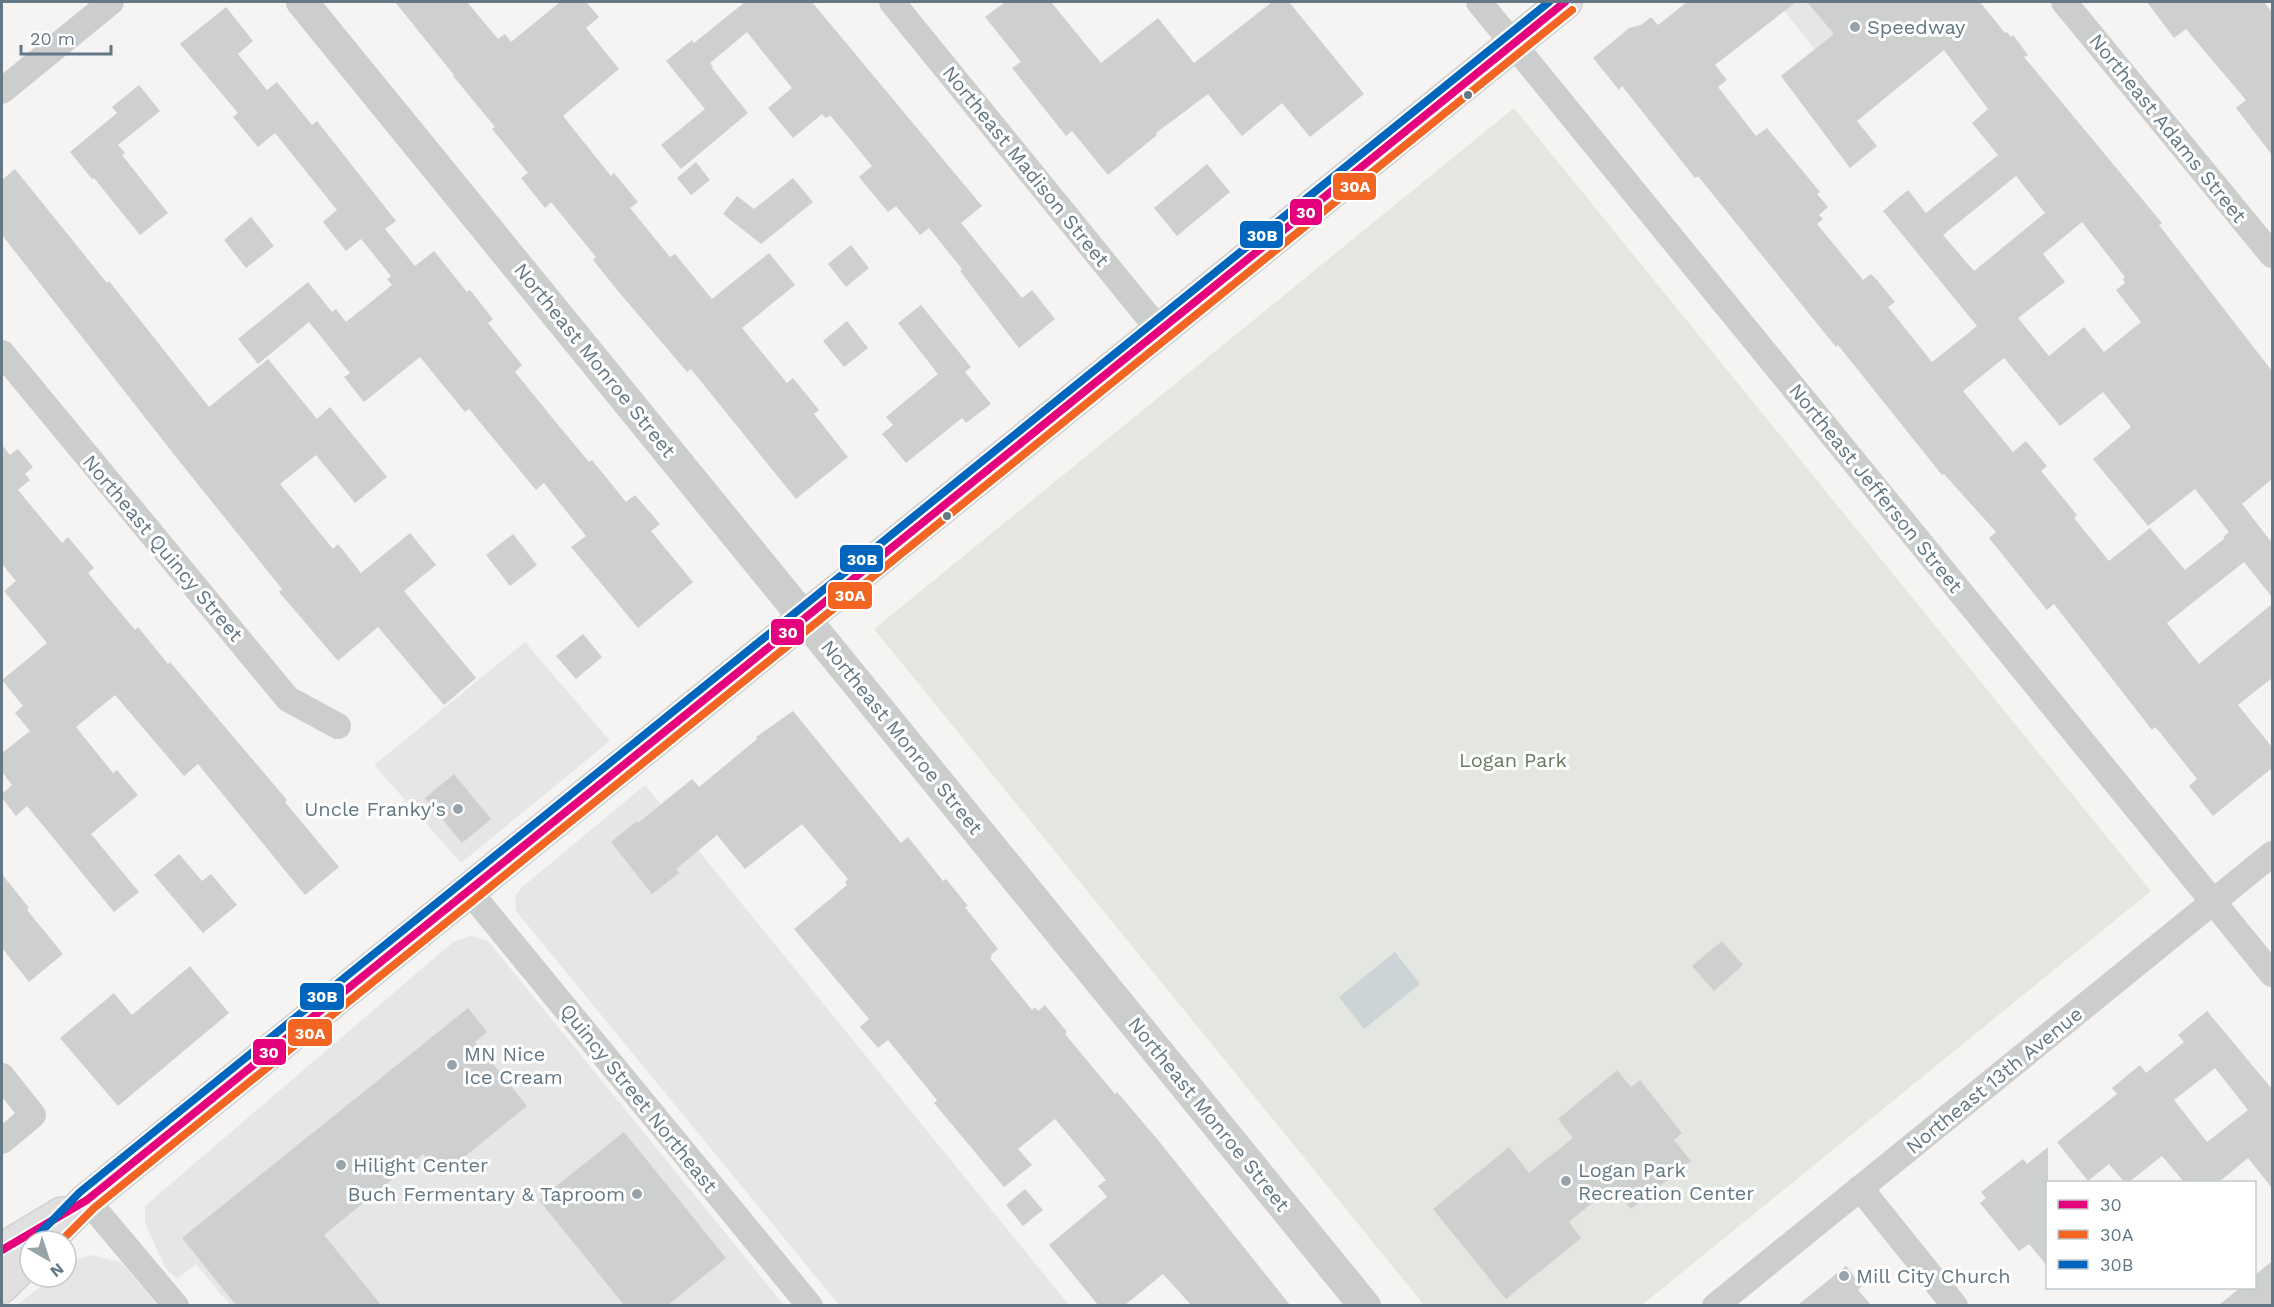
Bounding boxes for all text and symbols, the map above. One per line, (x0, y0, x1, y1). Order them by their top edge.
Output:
place label: Speedway (1867, 15, 1966, 39)
scale bar (21, 18, 111, 56)
marker: Speedway (1848, 20, 1862, 34)
text: 20 m (30, 28, 75, 49)
street label: Northeast Adams Street (2084, 29, 2252, 228)
street label: Northeast Madison Street (938, 61, 1115, 272)
unlabelled marker (1462, 89, 1474, 101)
line badge: 30A (1332, 172, 1377, 201)
text: 30A (1340, 177, 1370, 196)
line badge: 30 (1289, 198, 1323, 226)
text: 30 (1296, 203, 1316, 222)
line badge: 30B (1239, 220, 1284, 249)
text: 30B (1247, 226, 1277, 245)
street label: Northeast Monroe Street (509, 258, 681, 463)
street label: Northeast Jefferson Street (1784, 379, 1968, 598)
street label: Northeast Quincy Street (78, 450, 248, 647)
unlabelled marker (941, 510, 953, 522)
line badge: 30B (839, 544, 884, 573)
text: 30B (847, 550, 877, 569)
line badge: 30A (827, 581, 873, 610)
text: 30A (835, 586, 865, 605)
line badge: 30 (770, 618, 805, 646)
text: 30 (778, 623, 798, 642)
street label: Northeast Monroe Street (816, 635, 988, 840)
park label: Logan Park (1459, 748, 1567, 772)
place label: Uncle Franky's (304, 797, 446, 821)
marker: Uncle Franky's (451, 802, 465, 816)
line badge: 30B (299, 982, 345, 1011)
text: 30B (307, 987, 337, 1006)
street label: Quincy Street Northeast (555, 999, 723, 1198)
street label: Northeast 13th Avenue (1901, 1001, 2087, 1159)
street label: Northeast Monroe Street (1123, 1012, 1295, 1217)
line badge: 30A (287, 1018, 333, 1047)
text: 30A (295, 1024, 325, 1043)
line badge: 30 (252, 1038, 287, 1066)
place label: MN Nice Ice Cream (464, 1042, 563, 1089)
text: 30 (259, 1043, 279, 1062)
marker: MN Nice Ice Cream (445, 1058, 459, 1072)
place label: Hilight Center (353, 1153, 488, 1177)
marker: Hilight Center (334, 1158, 348, 1172)
place label: Logan Park Recreation Center (1578, 1158, 1754, 1205)
marker: Logan Park Recreation Center (1559, 1174, 1573, 1188)
legend (2046, 1181, 2256, 1289)
place label: Buch Fermentary & Taproom (348, 1182, 625, 1206)
marker: Buch Fermentary & Taproom (630, 1187, 644, 1201)
text: 30 (2100, 1194, 2122, 1215)
text: 30A (2100, 1224, 2134, 1245)
north arrow (18, 1229, 78, 1289)
text: 30B (2100, 1254, 2133, 1275)
text: N (47, 1259, 68, 1281)
place label: Mill City Church (1856, 1264, 2011, 1288)
marker: Mill City Church (1837, 1269, 1851, 1283)

